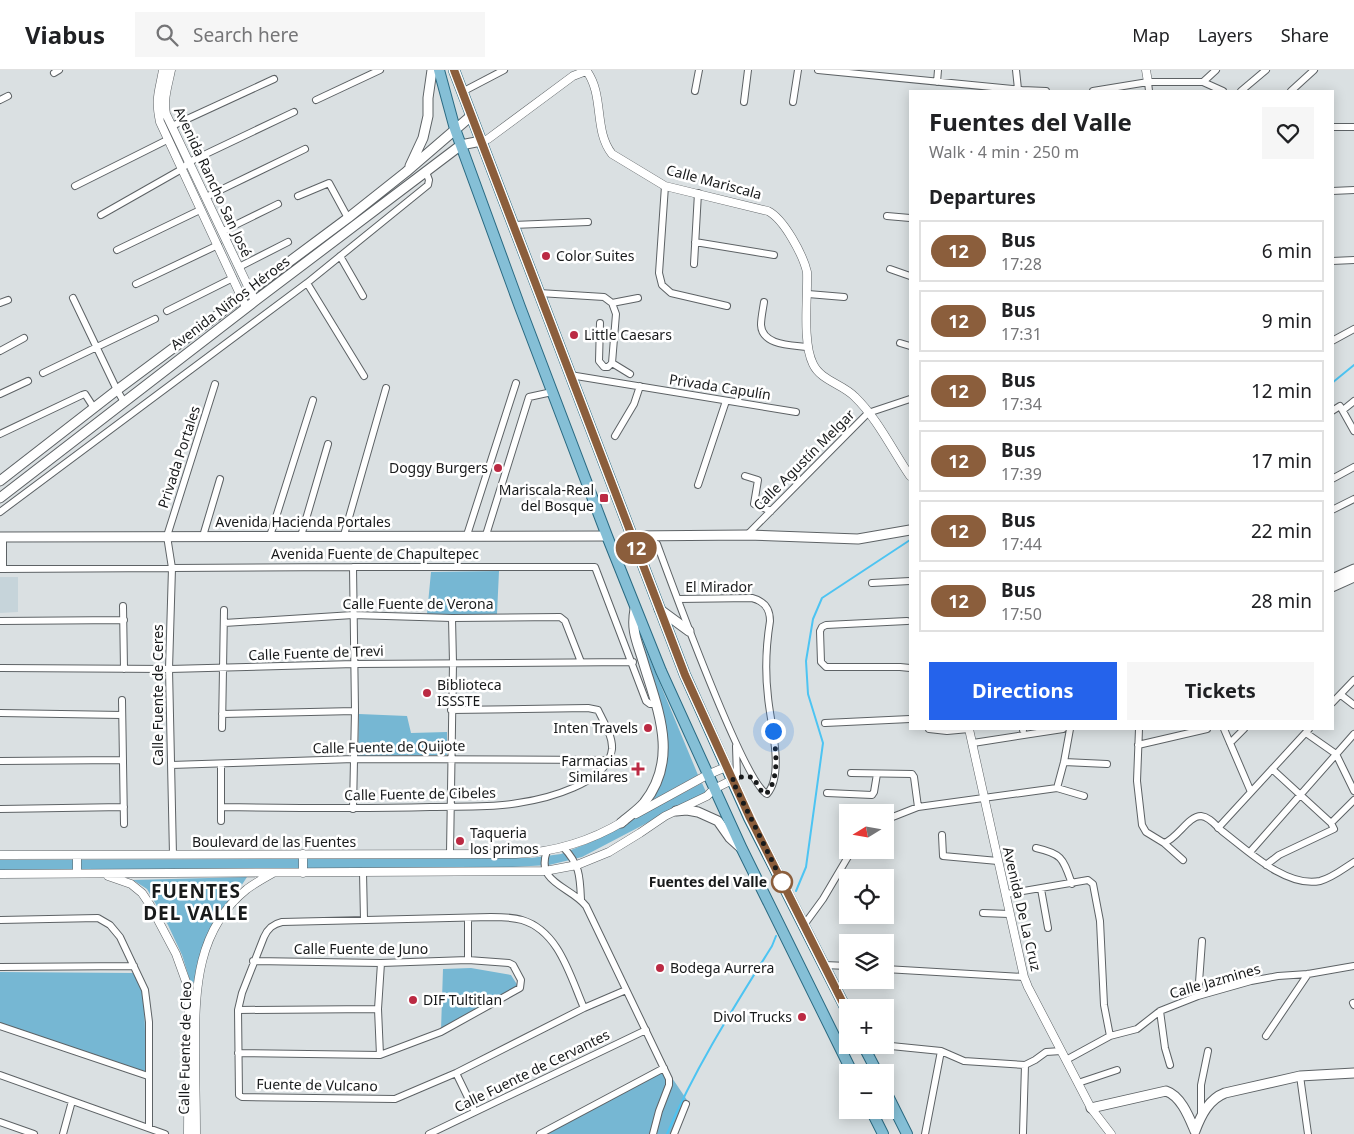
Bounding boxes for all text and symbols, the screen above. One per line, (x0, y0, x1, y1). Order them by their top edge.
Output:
search box (135, 12, 485, 57)
text: Viabus (25, 18, 105, 51)
icon: search (153, 21, 181, 49)
text: Search here (193, 22, 299, 48)
text: Map (1132, 23, 1170, 47)
text: Layers (1198, 23, 1253, 47)
text: Share (1281, 23, 1329, 47)
street label: Avenida Rancho San José (170, 104, 257, 260)
text: Fuentes del Valle (929, 105, 1132, 138)
button: heart (1262, 107, 1314, 159)
text: Walk · 4 min · 250 m (929, 141, 1079, 163)
street label: Calle Mariscala (664, 160, 764, 203)
text: Departures (929, 184, 1036, 210)
text: Bus (1001, 227, 1036, 253)
text: 6 min (1262, 238, 1312, 264)
text: 12 (948, 239, 969, 263)
place label: Color Suites (556, 246, 635, 265)
marker: Color Suites (540, 250, 552, 262)
street label: Avenida Niños Héroes (166, 251, 294, 354)
text: 17:28 (1001, 253, 1042, 275)
text: Bus (1001, 297, 1036, 323)
text: 9 min (1262, 308, 1312, 334)
text: 12 (948, 309, 969, 333)
text: 17:31 (1001, 323, 1042, 345)
place label: Little Caesars (584, 325, 672, 344)
marker: Little Caesars (568, 329, 580, 341)
text: Bus (1001, 367, 1036, 393)
street label: Privada Capulín (668, 369, 772, 404)
text: 12 min (1251, 378, 1312, 404)
text: 12 (948, 379, 969, 403)
text: 17:34 (1001, 393, 1042, 415)
street label: Privada Portales (153, 403, 204, 511)
street label: Calle Agustín Melgar (749, 405, 859, 514)
text: Bus (1001, 437, 1036, 463)
text: 17 min (1251, 448, 1312, 474)
text: 12 (948, 449, 969, 473)
place label: Doggy Burgers (389, 458, 488, 477)
marker: Doggy Burgers (492, 462, 504, 474)
text: 17:39 (1001, 463, 1042, 485)
place label: Mariscala-Real del Bosque (499, 480, 594, 515)
marker: Mariscala-Real del Bosque (598, 492, 610, 504)
text: Bus (1001, 507, 1036, 533)
street label: Avenida Hacienda Portales (215, 512, 391, 531)
text: 22 min (1251, 518, 1312, 544)
text: 12 (948, 519, 969, 543)
line badge: 12 (614, 532, 658, 564)
text: 17:44 (1001, 533, 1042, 555)
text: 12 (626, 536, 646, 560)
street label: Avenida Fuente de Chapultepec (271, 544, 479, 563)
street label: El Mirador (685, 577, 753, 596)
text: Bus (1001, 577, 1036, 603)
text: 28 min (1251, 588, 1312, 614)
text: 12 (948, 589, 969, 613)
street label: Calle Fuente de Verona (342, 594, 494, 613)
text: 17:50 (1001, 603, 1042, 625)
street label: Calle Fuente de Ceres (148, 624, 167, 766)
street label: Calle Fuente de Trevi (248, 641, 384, 664)
button: Directions (929, 662, 1117, 720)
button: Tickets (1127, 662, 1314, 720)
place label: Biblioteca ISSSTE (437, 675, 502, 710)
marker: Biblioteca ISSSTE (421, 687, 433, 699)
place label: Inten Travels (554, 718, 638, 737)
your location (761, 719, 786, 744)
marker: Inten Travels (642, 722, 654, 734)
street label: Calle Fuente de Quijote (312, 736, 466, 757)
place label: Farmacias Similares (561, 751, 628, 786)
marker: Farmacias Similares (632, 763, 644, 775)
street label: Calle Fuente de Cibeles (344, 783, 496, 804)
north arrow (839, 804, 894, 859)
map controls (839, 804, 894, 1119)
place label: Taqueria los primos (470, 823, 539, 858)
street label: Boulevard de las Fuentes (192, 832, 356, 851)
marker: Taqueria los primos (454, 835, 466, 847)
street label: Avenida De La Cruz (999, 845, 1046, 973)
button: locate (839, 869, 894, 924)
marker: Fuentes del Valle (771, 871, 793, 893)
place label: Fuentes del Valle (649, 872, 767, 891)
district label: FUENTES DEL VALLE (143, 878, 249, 926)
button: layers (839, 934, 894, 989)
street label: Calle Fuente de Juno (294, 939, 428, 958)
place label: Bodega Aurrera (670, 958, 774, 977)
street label: Calle Jazmines (1167, 958, 1263, 1003)
marker: Bodega Aurrera (654, 962, 666, 974)
street label: Calle Fuente de Cleo (174, 981, 195, 1115)
place label: DIF Tultitlan (423, 990, 502, 1009)
marker: DIF Tultitlan (407, 994, 419, 1006)
button: + (839, 999, 894, 1054)
place label: Divol Trucks (713, 1007, 792, 1026)
marker: Divol Trucks (796, 1011, 808, 1023)
street label: Calle Fuente de Cervantes (451, 1025, 613, 1116)
button: − (839, 1064, 894, 1119)
street label: Fuente de Vulcano (256, 1074, 378, 1095)

